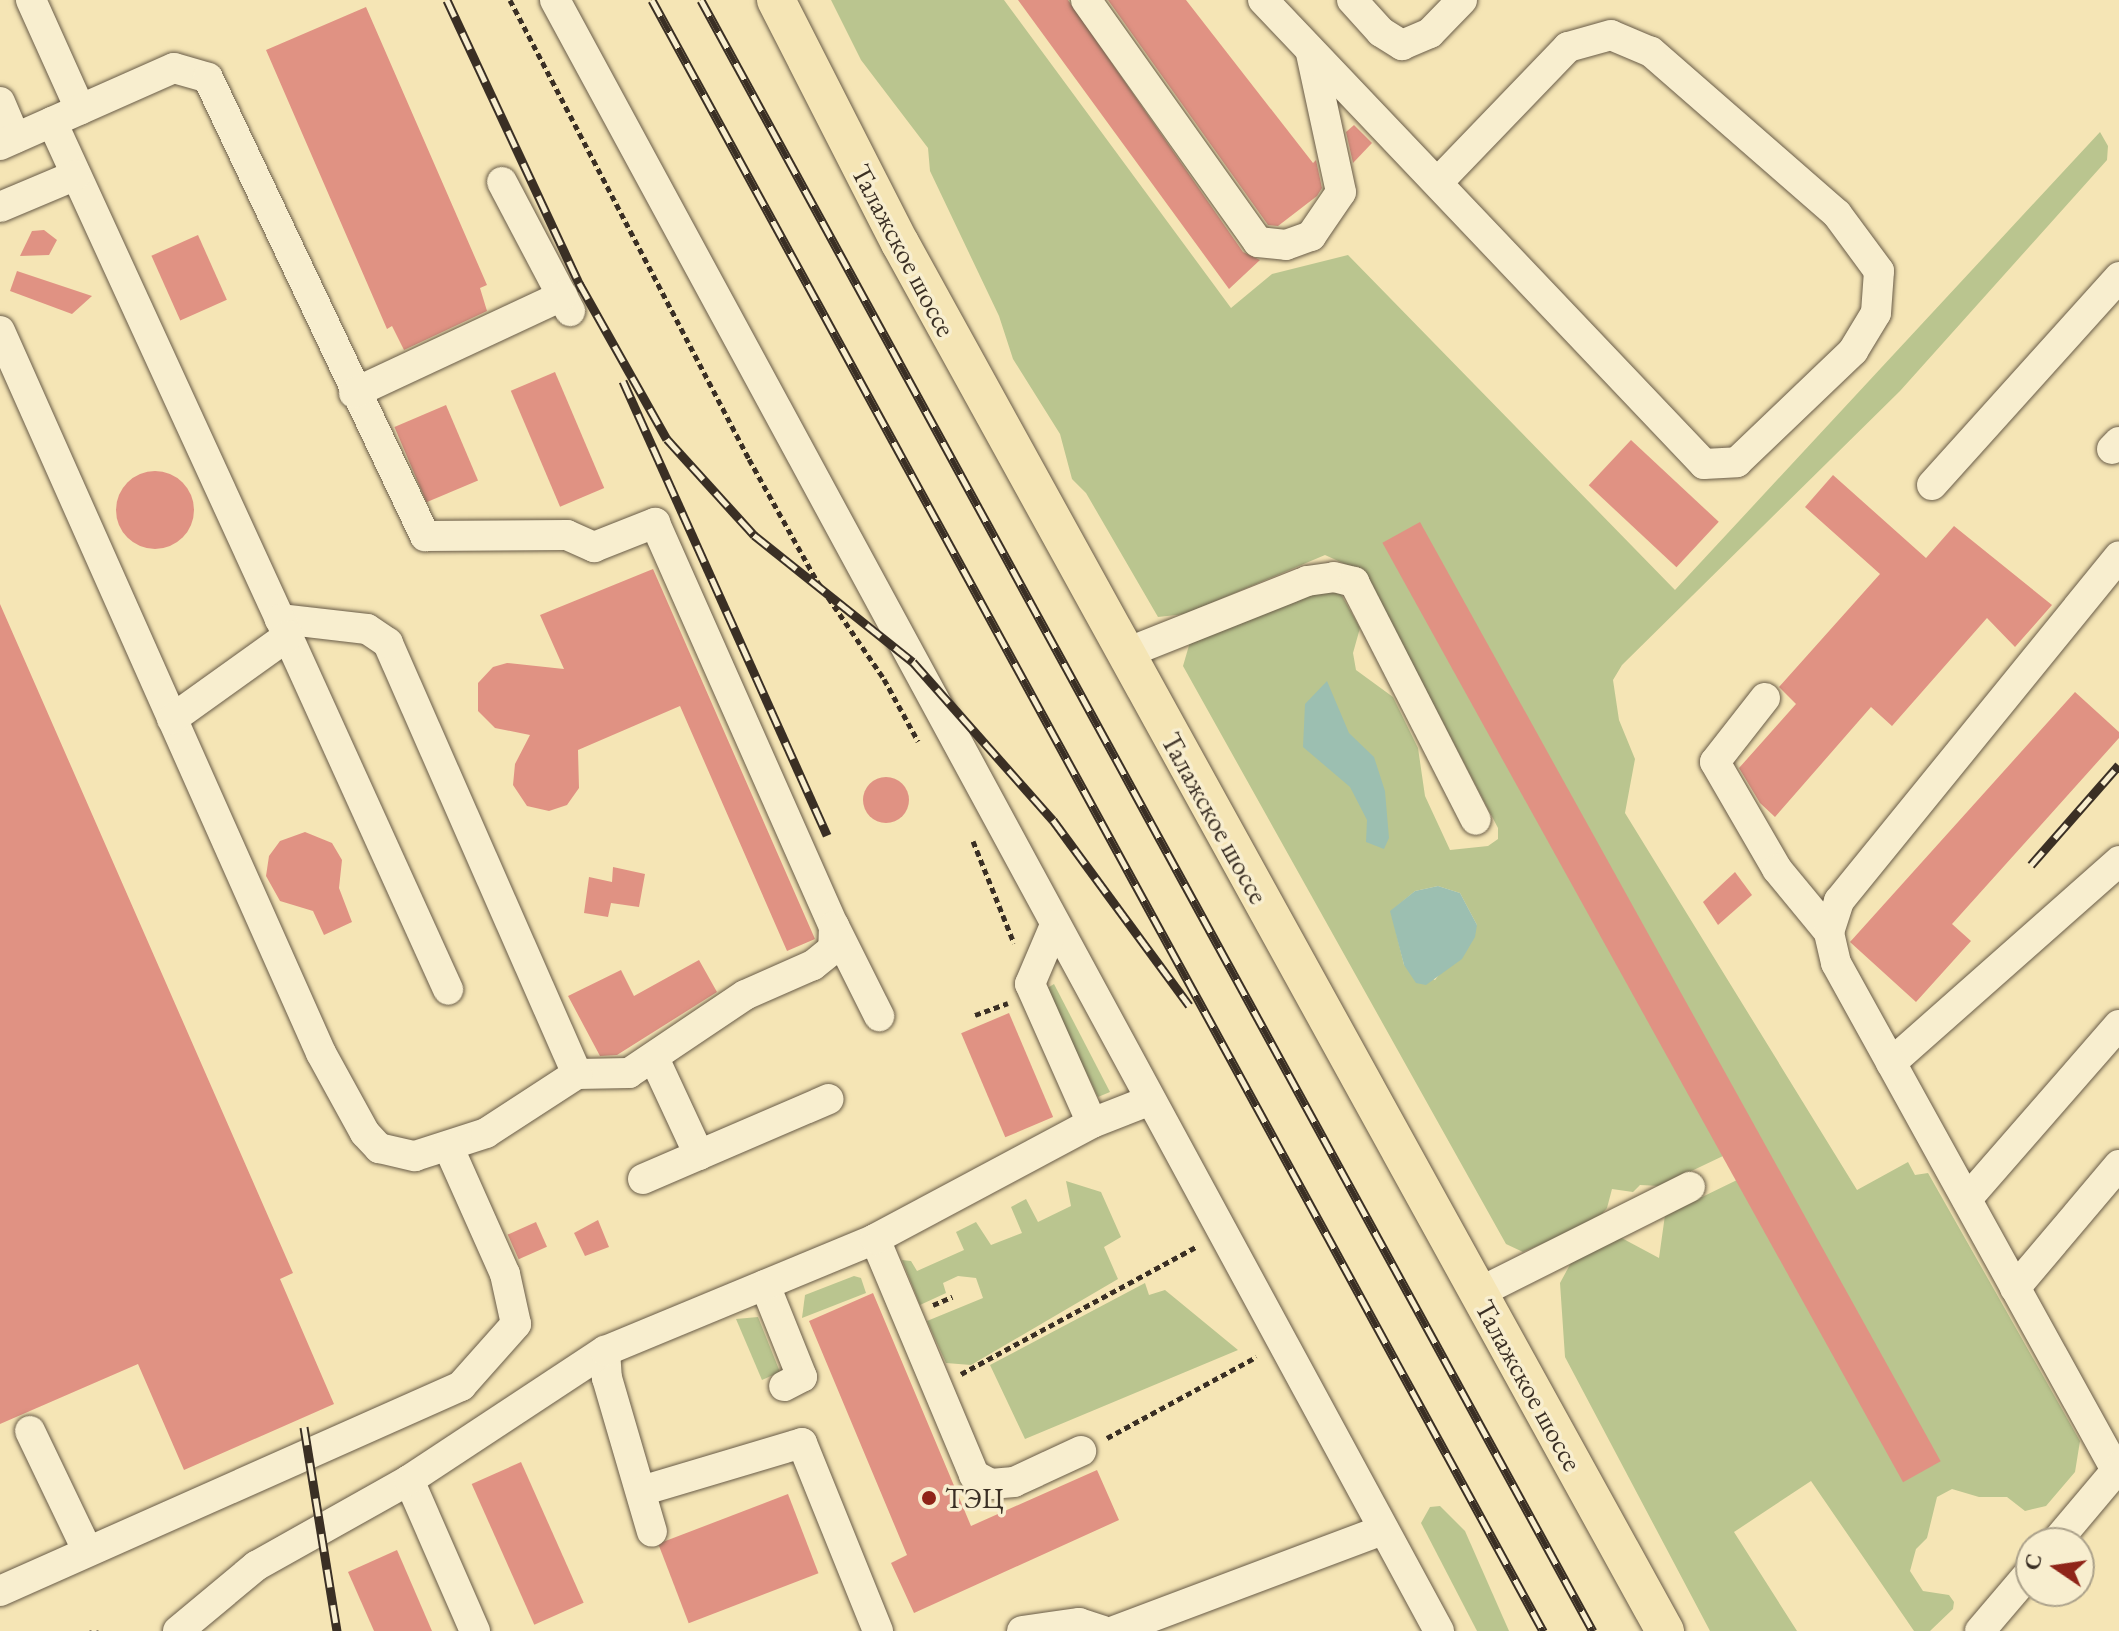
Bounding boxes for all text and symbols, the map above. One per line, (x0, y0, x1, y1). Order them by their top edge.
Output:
street label: Талажское шоссе (844, 158, 964, 342)
street label: Талажское шоссе (1154, 727, 1276, 909)
street label: Талажское шоссе (1468, 1294, 1590, 1476)
place label: ТЭЦ (945, 1481, 1004, 1515)
marker: ТЭЦ (920, 1489, 938, 1507)
north arrow (2015, 1527, 2095, 1607)
text: С (2017, 1551, 2049, 1573)

